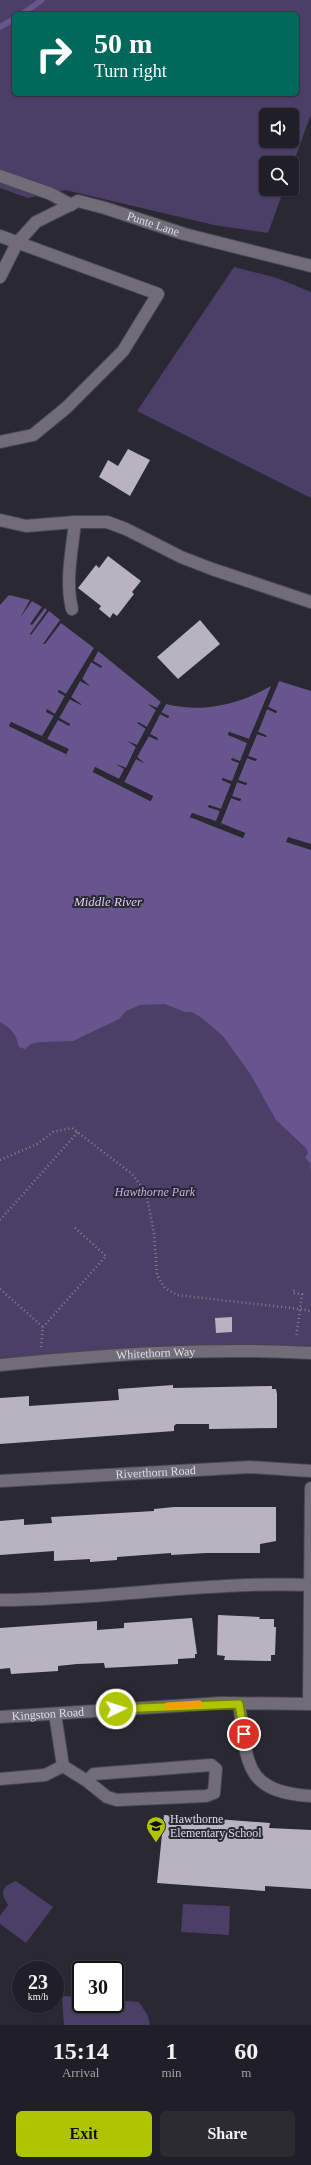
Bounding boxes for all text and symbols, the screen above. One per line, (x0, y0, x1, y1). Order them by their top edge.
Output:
icon: right (28, 28, 80, 80)
text: 50 m (94, 28, 152, 59)
text: Turn right (94, 61, 167, 81)
map controls (259, 108, 299, 196)
button: sound (259, 108, 299, 148)
button: search (259, 156, 299, 196)
street label: Punte Lane (125, 209, 181, 239)
water label: Middle River (73, 894, 143, 909)
park label: Hawthorne Park (114, 1185, 196, 1199)
street label: Whitethorn Way (116, 1345, 195, 1362)
street label: Riverthorn Road (115, 1463, 196, 1482)
position arrow (95, 1688, 137, 1730)
street label: Kingston Road (11, 1705, 84, 1723)
pin (227, 1717, 261, 1751)
icon: arrive (233, 1723, 255, 1745)
place label: Hawthorne Elementary School (170, 1812, 262, 1840)
school or university icon: Hawthorne Elementary School (145, 1815, 167, 1843)
speed limit sign: 30 (72, 1961, 124, 2013)
text: 23 (28, 1971, 48, 1993)
text: km/h (28, 1991, 48, 2002)
text: 15:14 (53, 2038, 109, 2064)
text: 1 (165, 2038, 177, 2064)
text: 60 (234, 2038, 258, 2064)
text: Arrival (62, 2065, 99, 2080)
text: min (161, 2065, 182, 2080)
text: m (241, 2065, 251, 2080)
button: Exit (16, 2111, 152, 2157)
button: Share (160, 2111, 295, 2157)

